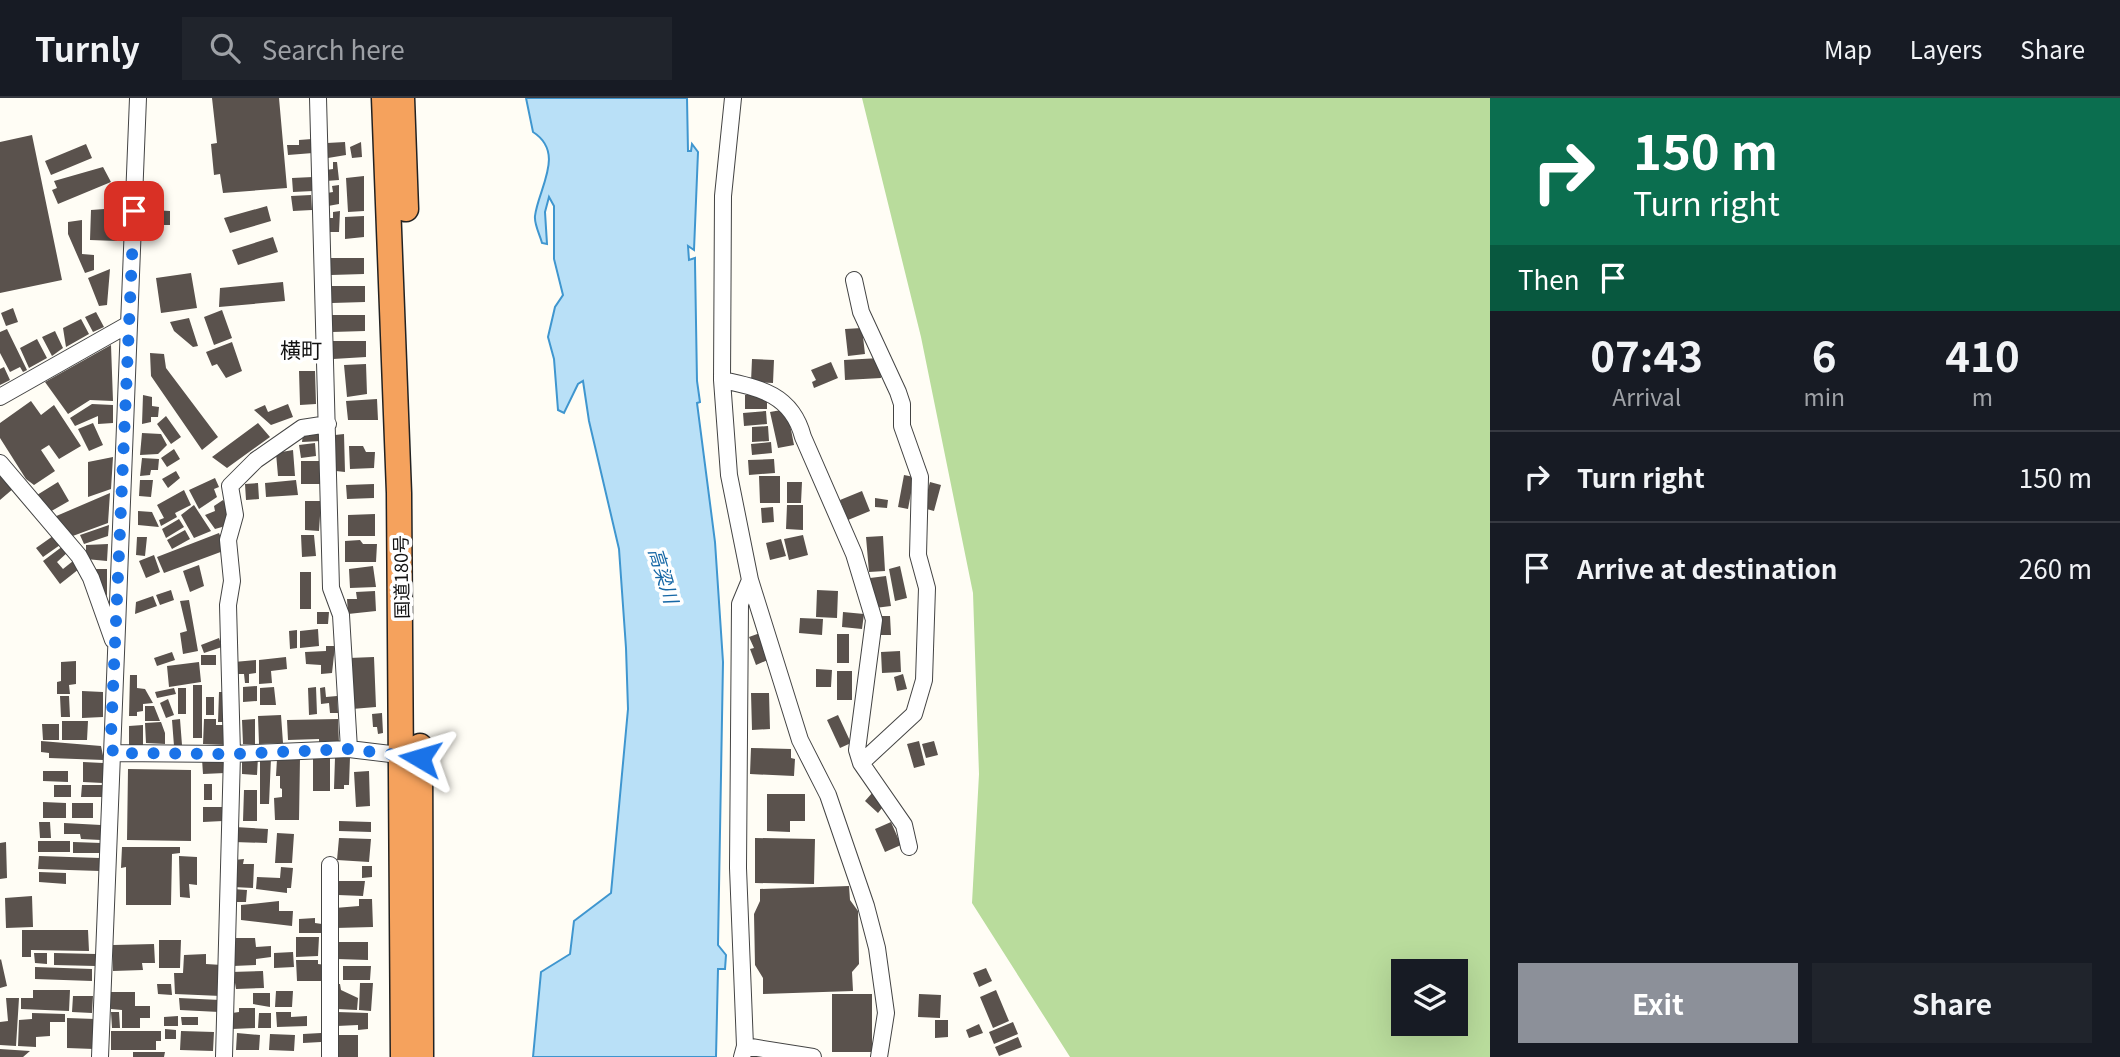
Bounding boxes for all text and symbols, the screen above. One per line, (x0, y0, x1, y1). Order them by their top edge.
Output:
search box (182, 17, 672, 80)
text: Turnly (35, 24, 140, 72)
icon: search (206, 29, 244, 67)
text: Search here (262, 30, 405, 67)
text: Map (1824, 31, 1872, 66)
text: Layers (1910, 31, 1982, 66)
text: Share (2020, 31, 2085, 66)
text: 150 m (1633, 113, 1778, 184)
icon: right (1518, 126, 1609, 217)
text: Turn right (1633, 179, 1780, 225)
pin (104, 181, 164, 241)
icon: arrive (115, 192, 153, 230)
icon: arrive (1594, 259, 1632, 297)
text: Then (1518, 260, 1580, 297)
text: 07:43 (1590, 323, 1703, 384)
text: 6 (1812, 323, 1837, 384)
text: 410 (1945, 323, 2020, 384)
district label: 横町 (280, 334, 322, 364)
text: Arrival (1612, 379, 1681, 413)
text: min (1803, 379, 1845, 413)
text: m (1972, 379, 1993, 413)
icon: right (1518, 458, 1556, 496)
text: Turn right (1577, 458, 1705, 495)
text: 150 m (2019, 458, 2092, 495)
street label: 国道180号 (386, 535, 414, 619)
water label: 高梁川 (644, 544, 687, 608)
icon: arrive (1518, 549, 1556, 587)
text: Arrive at destination (1577, 549, 1838, 586)
text: 260 m (2019, 549, 2092, 586)
position arrow (383, 721, 457, 795)
map controls (1391, 959, 1468, 1036)
button: layers (1391, 959, 1468, 1036)
button: Exit (1518, 963, 1798, 1043)
button: Share (1812, 963, 2092, 1043)

